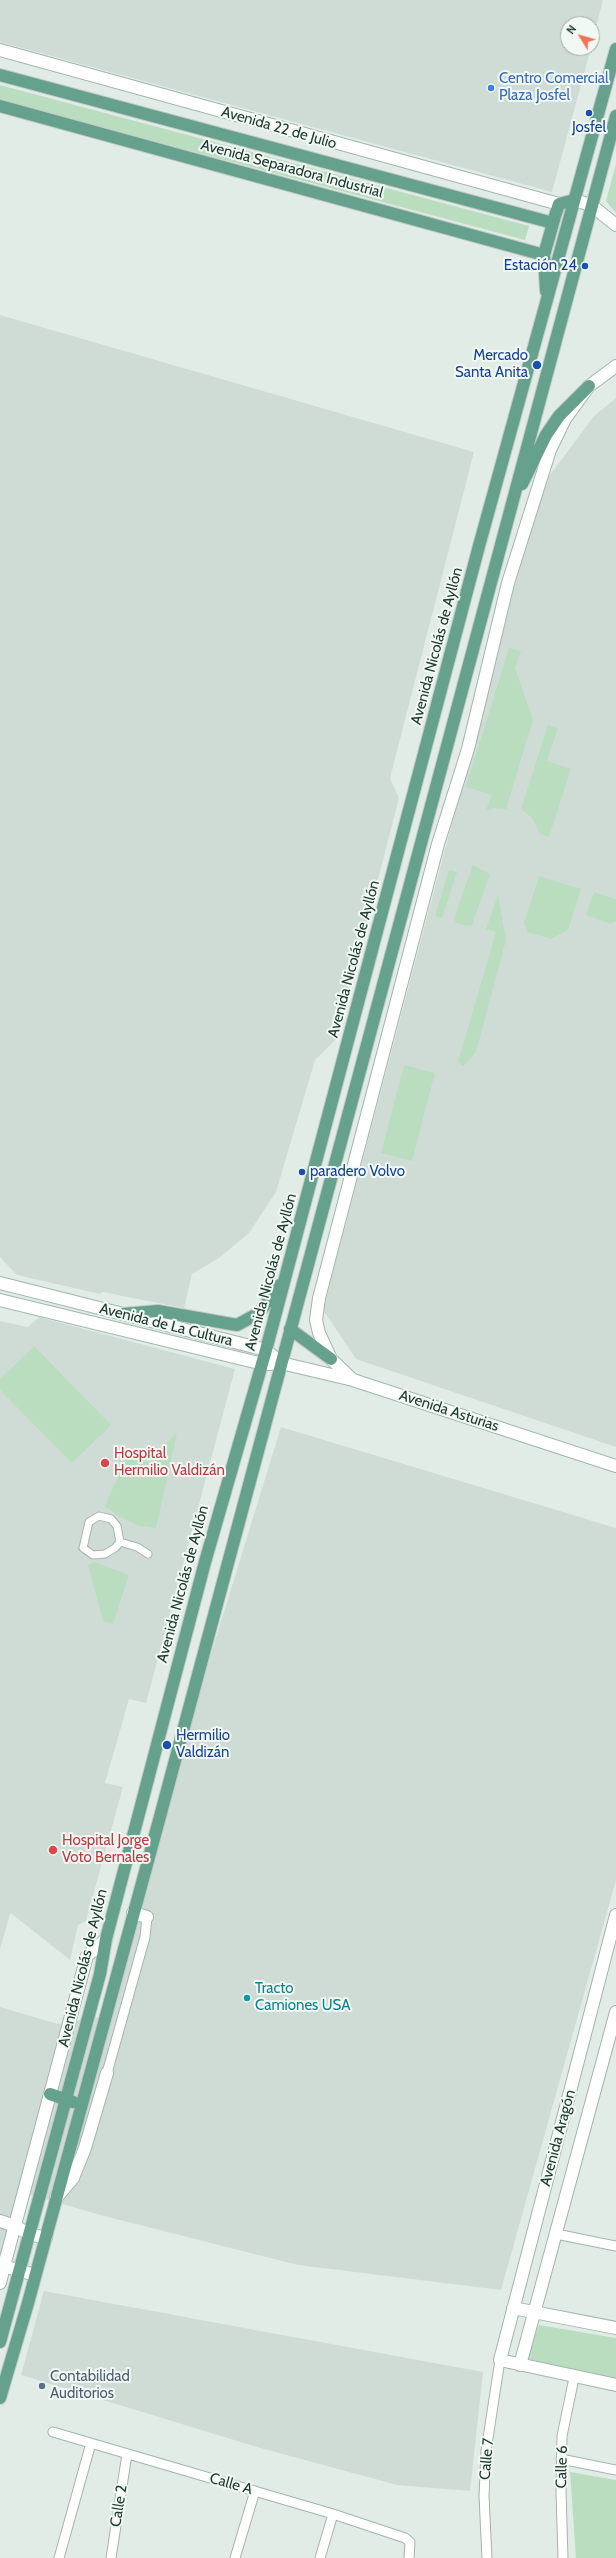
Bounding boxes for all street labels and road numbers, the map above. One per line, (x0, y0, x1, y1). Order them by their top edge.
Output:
street label: Avenida 22 de Julio (219, 103, 339, 153)
street label: Avenida Separadora Industrial (199, 136, 385, 202)
street label: Avenida Nicolás de Ayllón (407, 565, 467, 727)
street label: Avenida Nicolás de Ayllón (324, 878, 384, 1040)
street label: Avenida Nicolás de Ayllón (241, 1191, 301, 1353)
street label: Avenida de La Cultura (98, 1300, 234, 1350)
street label: Avenida Asturias (397, 1386, 501, 1436)
street label: Avenida Nicolás de Ayllón (153, 1503, 213, 1665)
street label: Avenida Nicolás de Ayllón (55, 1887, 111, 2049)
street label: Avenida Aragón (536, 2088, 580, 2188)
street label: Calle 7 (476, 2437, 498, 2481)
street label: Calle 6 (553, 2445, 571, 2489)
street label: Calle A (207, 2469, 255, 2499)
street label: Calle 2 (107, 2484, 131, 2528)

